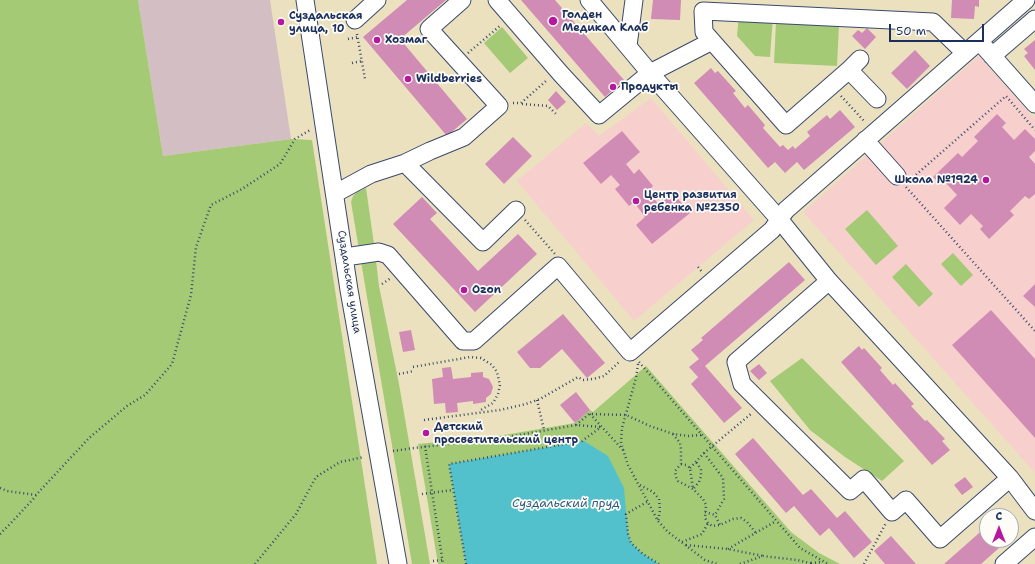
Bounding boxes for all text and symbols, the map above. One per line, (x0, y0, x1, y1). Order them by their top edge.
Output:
place label: Голден Медикал Клаб (562, 8, 648, 34)
place label: Суздальская улица, 10 (289, 9, 363, 35)
marker: Голден Медикал Клаб (547, 15, 559, 27)
scale bar (891, 16, 986, 42)
marker: Суздальская улица, 10 (276, 17, 286, 27)
text: 50 m (896, 23, 926, 39)
place label: Хозмаг (385, 33, 427, 47)
marker: Хозмаг (372, 35, 382, 45)
place label: Wildberries (416, 72, 482, 86)
marker: Wildberries (403, 74, 413, 84)
place label: Продукты (621, 80, 678, 94)
marker: Продукты (608, 82, 618, 92)
place label: Школа №1924 (894, 173, 978, 187)
marker: Школа №1924 (981, 175, 991, 185)
place label: Центр развития ребенка №2350 (644, 188, 740, 214)
marker: Центр развития ребенка №2350 (631, 196, 641, 206)
street label: Суздальская улица (334, 229, 364, 335)
place label: Ozon (472, 283, 501, 297)
marker: Ozon (459, 285, 469, 295)
place label: Детский просветительский центр (434, 420, 578, 446)
marker: Детский просветительский центр (421, 428, 431, 438)
water label: Суздальский пруд (512, 497, 620, 511)
north arrow (979, 508, 1019, 548)
text: С (996, 509, 1002, 524)

